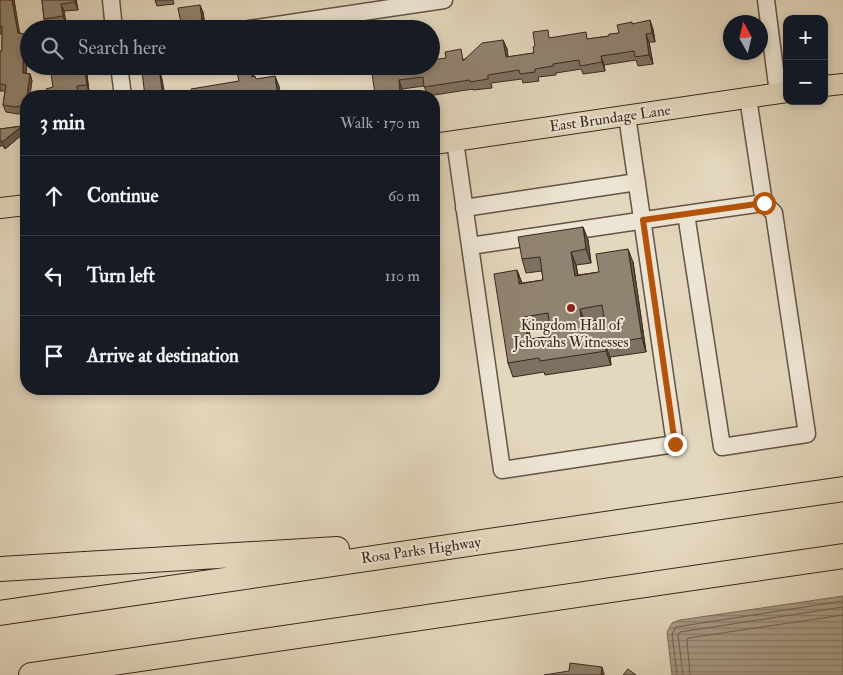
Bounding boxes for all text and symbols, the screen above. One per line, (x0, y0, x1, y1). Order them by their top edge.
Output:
north arrow (723, 15, 768, 60)
map controls (783, 15, 828, 105)
button: + (783, 15, 828, 60)
search box (20, 20, 440, 75)
icon: search (38, 34, 66, 62)
text: Search here (78, 36, 166, 60)
button: − (783, 60, 828, 105)
street label: East Brundage Lane (548, 101, 672, 136)
text: 3 min (40, 109, 85, 136)
text: Walk · 170 m (340, 113, 420, 133)
icon: ahead (40, 182, 68, 210)
text: Continue (87, 184, 158, 208)
text: 60 m (388, 186, 420, 206)
route start (753, 192, 776, 215)
icon: left (40, 262, 68, 290)
text: Turn left (87, 264, 155, 288)
text: 110 m (385, 266, 420, 286)
marker: Kingdom Hall of Jehovahs Witnesses (565, 302, 577, 314)
place label: Kingdom Hall of Jehovahs Witnesses (512, 316, 629, 353)
icon: arrive (40, 342, 68, 370)
text: Arrive at destination (87, 344, 239, 368)
route end (664, 433, 687, 456)
street label: Rosa Parks Highway (360, 533, 483, 568)

